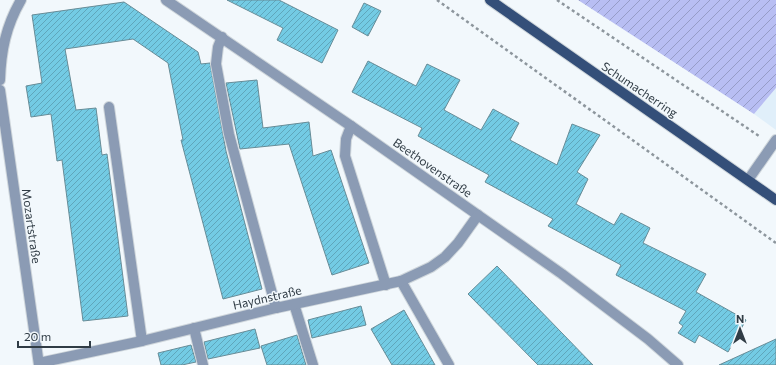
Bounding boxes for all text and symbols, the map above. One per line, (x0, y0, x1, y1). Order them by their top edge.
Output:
street label: Schumacherring (599, 58, 681, 120)
street label: Beethovenstraße (391, 135, 475, 199)
street label: Mozartstraße (20, 188, 44, 264)
street label: Haydnstraße (231, 282, 303, 312)
north arrow (720, 309, 760, 349)
text: N (736, 312, 744, 325)
scale bar (18, 323, 90, 349)
text: 20 m (24, 329, 51, 343)

